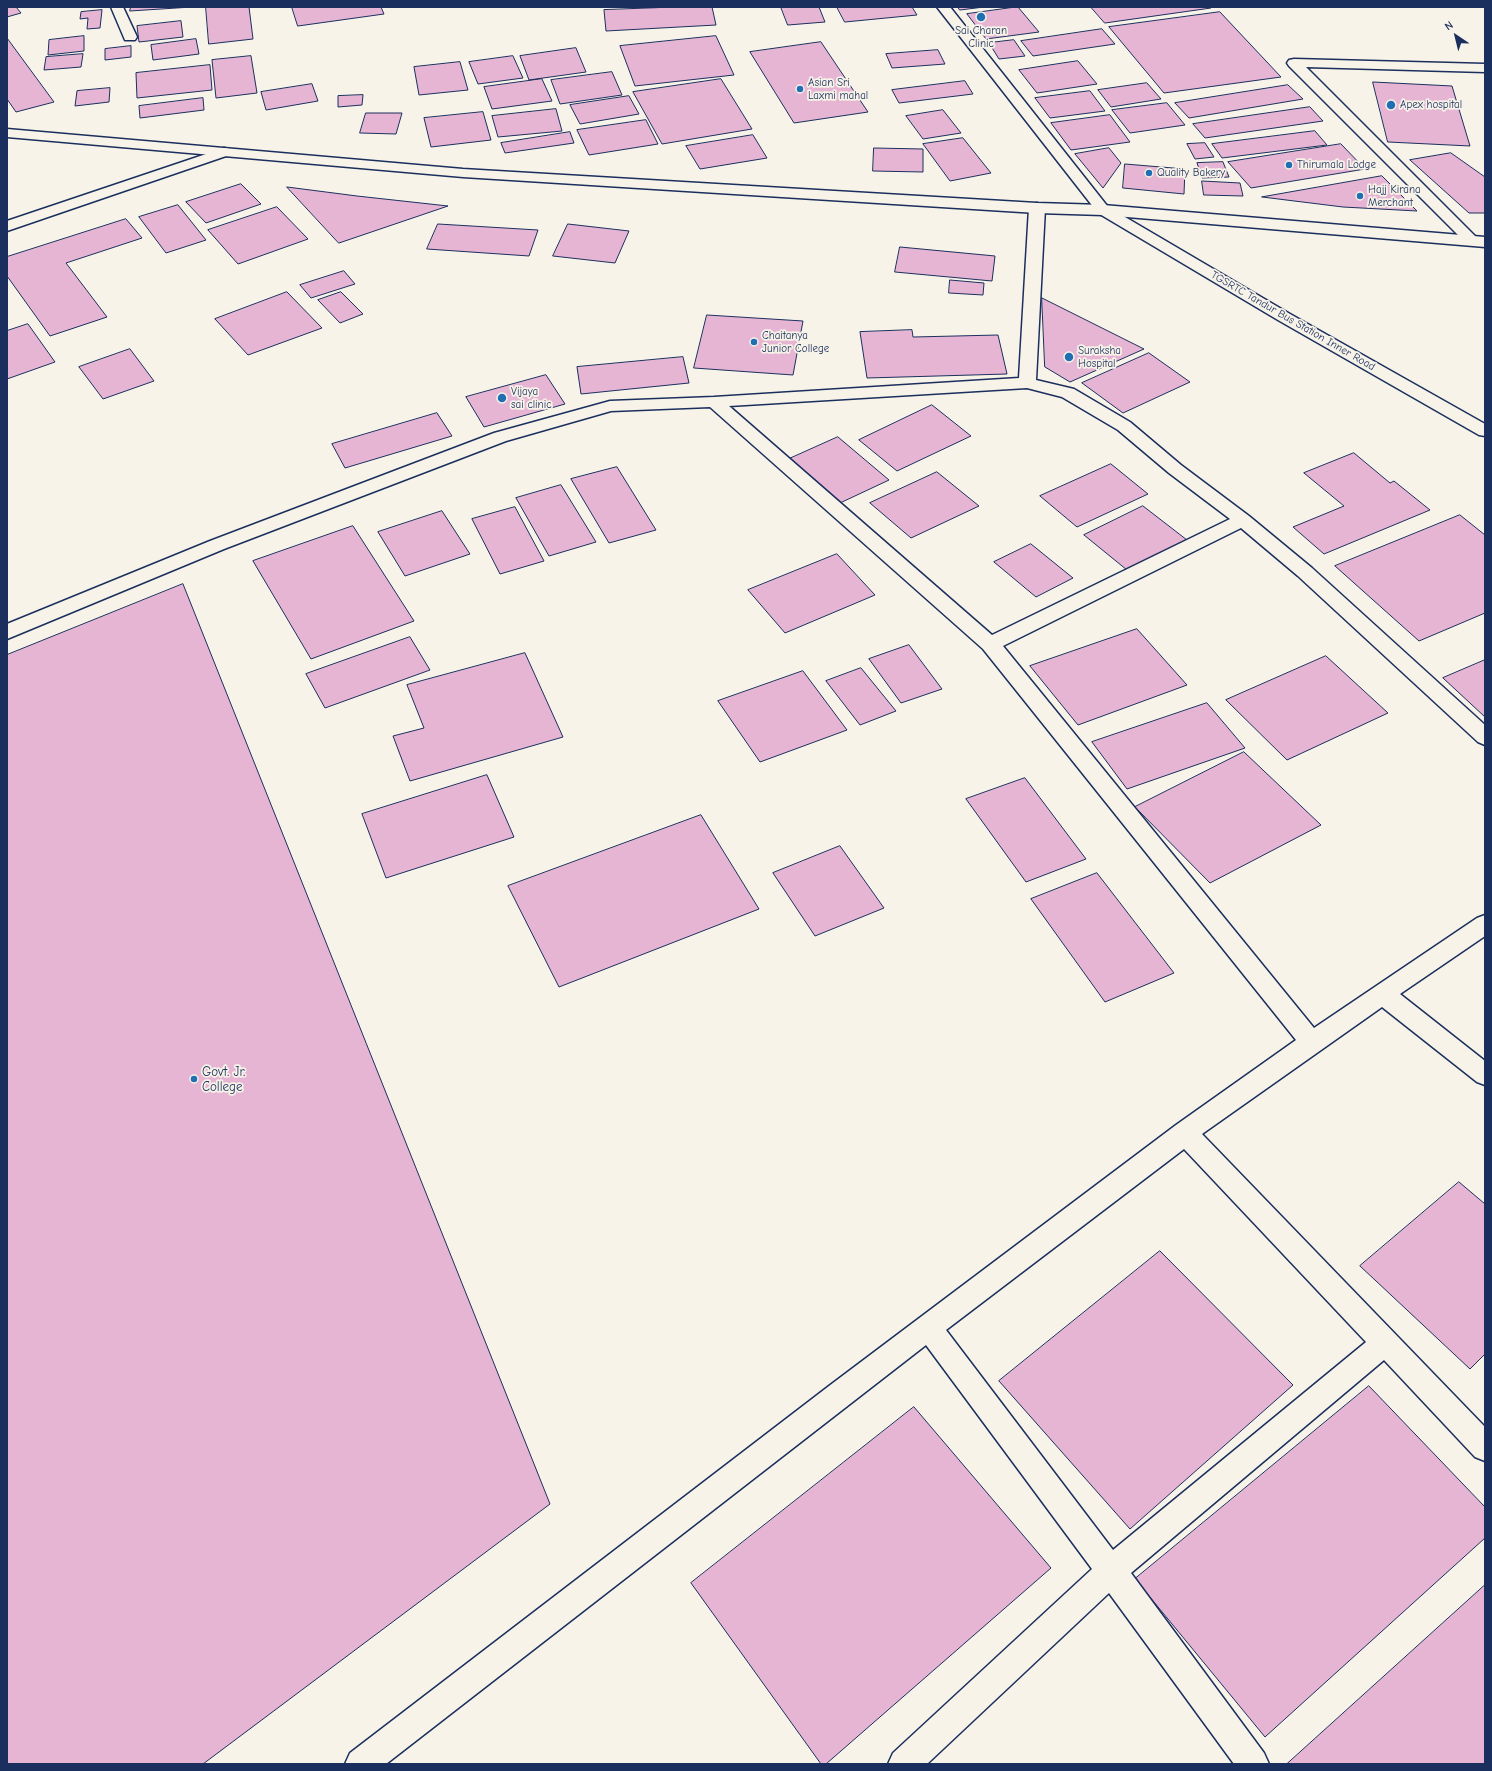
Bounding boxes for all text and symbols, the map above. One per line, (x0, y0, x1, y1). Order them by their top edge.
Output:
marker: Sai Charan Clinic (975, 11, 987, 23)
north arrow (1436, 16, 1476, 56)
text: N (1442, 18, 1456, 33)
place label: Sai Charan Clinic (955, 24, 1007, 50)
place label: Asian Sri Laxmi mahal (808, 76, 868, 102)
marker: Asian Sri Laxmi mahal (795, 84, 805, 94)
place label: Apex hospital (1400, 98, 1462, 112)
marker: Apex hospital (1385, 99, 1397, 111)
place label: Thirumala Lodge (1297, 158, 1376, 172)
marker: Thirumala Lodge (1284, 160, 1294, 170)
place label: Quality Bakery (1157, 166, 1225, 180)
marker: Quality Bakery (1144, 168, 1154, 178)
place label: Hajj Kirana Merchant (1368, 183, 1421, 209)
marker: Hajj Kirana Merchant (1355, 191, 1365, 201)
street label: TGSRTC Tandur Bus Station Inner Road (1209, 268, 1377, 374)
place label: Chaitanya Junior College (762, 329, 829, 355)
marker: Chaitanya Junior College (749, 337, 759, 347)
place label: Suraksha Hospital (1078, 344, 1121, 370)
marker: Suraksha Hospital (1063, 351, 1075, 363)
place label: Vijaya sai clinic (511, 385, 551, 411)
marker: Vijaya sai clinic (496, 392, 508, 404)
place label: Govt. Jr. College (202, 1064, 245, 1095)
marker: Govt. Jr. College (189, 1074, 199, 1084)

